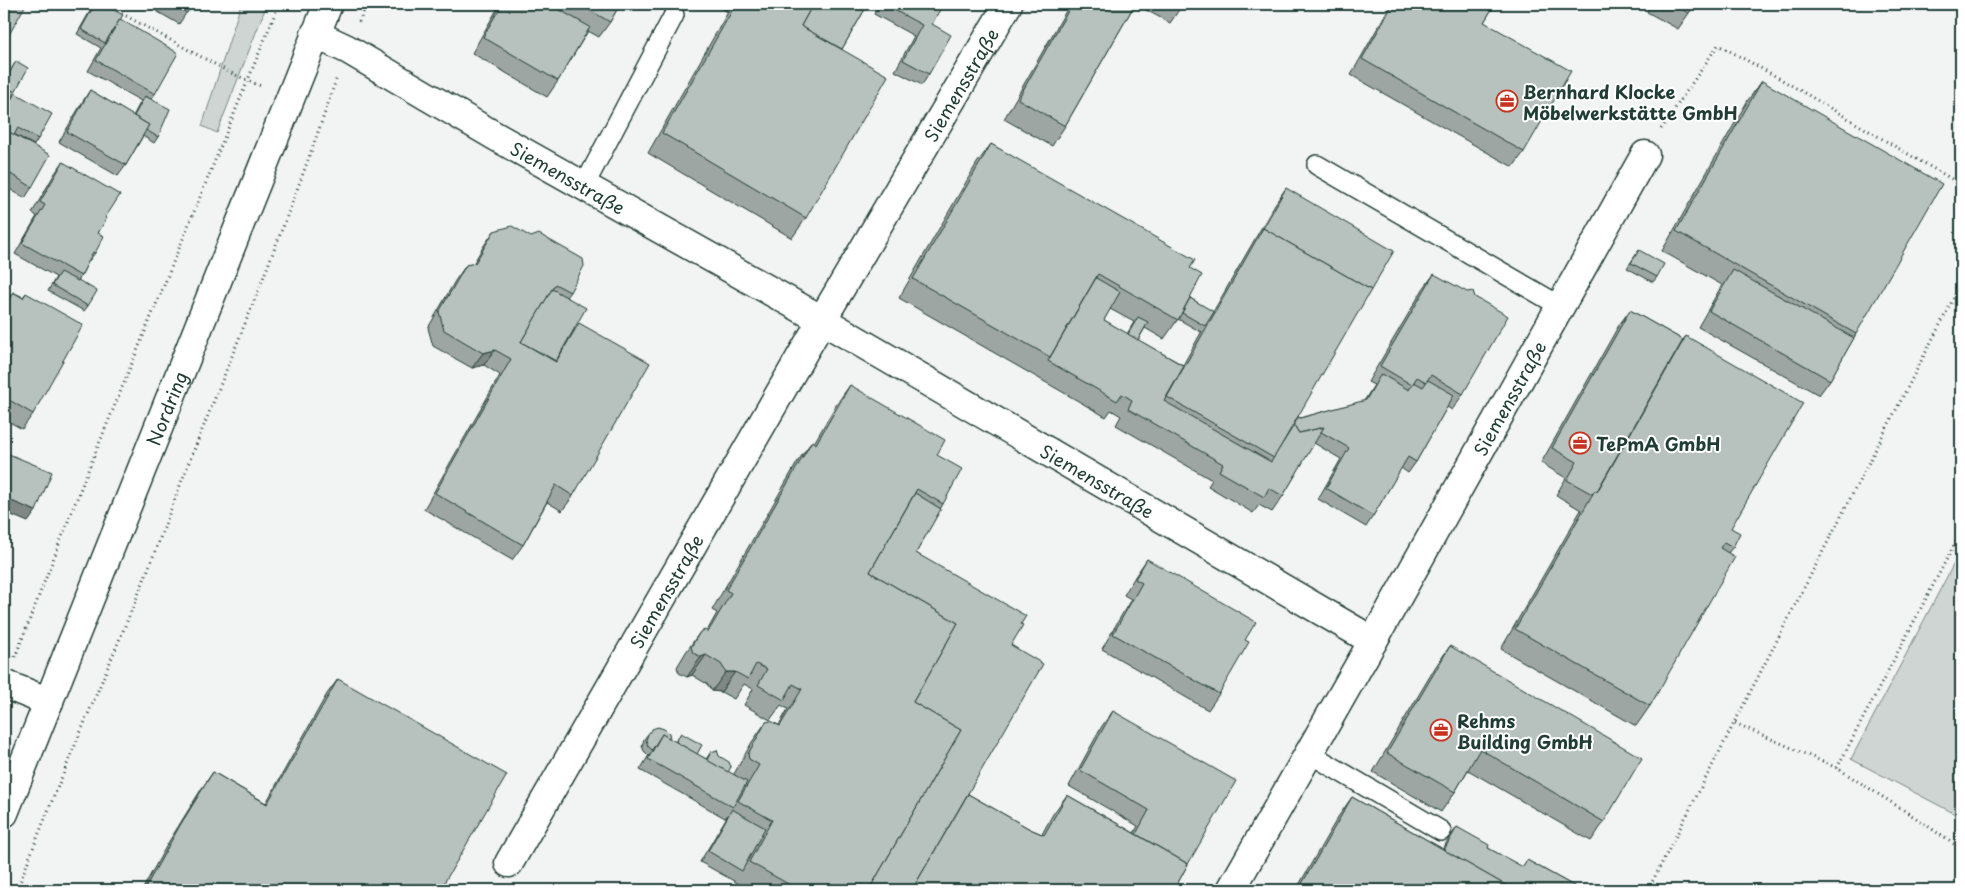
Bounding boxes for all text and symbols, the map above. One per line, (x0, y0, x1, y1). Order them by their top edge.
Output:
street label: Siemensstraße (917, 23, 1005, 146)
place label: Bernhard Klocke Möbelwerkstätte GmbH (1523, 78, 1738, 126)
office icon: Bernhard Klocke Möbelwerkstätte GmbH (1495, 89, 1519, 113)
street label: Siemensstraße (506, 134, 630, 220)
street label: Siemensstraße (1466, 336, 1552, 460)
street label: Nordring (139, 367, 193, 449)
place label: TePmA GmbH (1596, 430, 1720, 457)
office icon: TePmA GmbH (1568, 431, 1592, 455)
street label: Siemensstraße (1035, 437, 1159, 524)
street label: Siemensstraße (622, 529, 709, 653)
place label: Rehms Building GmbH (1457, 707, 1593, 755)
office icon: Rehms Building GmbH (1429, 718, 1453, 742)

